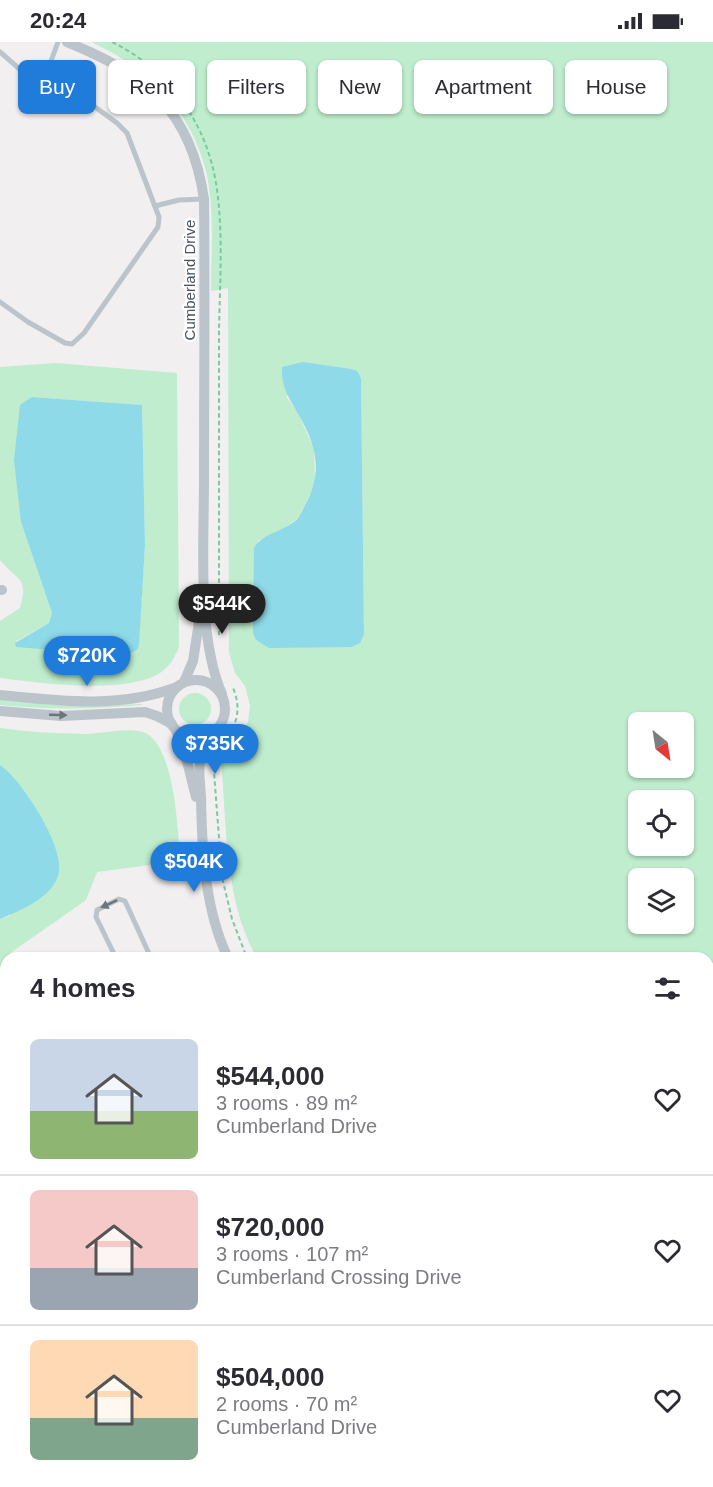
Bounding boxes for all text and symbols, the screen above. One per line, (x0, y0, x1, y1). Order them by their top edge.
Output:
text: 20:24 (30, 8, 86, 33)
chip: Buy (18, 60, 96, 114)
chip: Rent (108, 60, 195, 114)
chip: Filters (207, 60, 306, 114)
chip: New (318, 60, 402, 114)
chip: Apartment (414, 60, 553, 114)
chip: House (565, 60, 667, 114)
street label: Cumberland Drive (181, 220, 198, 340)
pin: $544K (180, 584, 264, 635)
text: $544K (193, 592, 251, 614)
pin: $720K (45, 636, 129, 687)
text: $720K (58, 644, 116, 666)
one-way arrow (49, 711, 68, 720)
north arrow (628, 712, 694, 778)
map controls (628, 712, 694, 934)
pin: $735K (173, 724, 257, 775)
text: $735K (186, 732, 244, 754)
button: locate (628, 790, 694, 856)
pin: $504K (152, 842, 236, 893)
text: $504K (165, 850, 223, 872)
button: layers (628, 868, 694, 934)
one-way arrow (101, 900, 118, 909)
icon: filters (651, 972, 684, 1005)
text: 4 homes (30, 973, 136, 1003)
text: $544,000 (216, 1061, 324, 1091)
icon: home (78, 1063, 150, 1135)
icon: heart (651, 1083, 684, 1116)
text: 3 rooms · 89 m² (216, 1092, 357, 1114)
text: Cumberland Drive (216, 1115, 377, 1137)
text: $720,000 (216, 1212, 324, 1242)
icon: home (78, 1214, 150, 1286)
icon: heart (651, 1234, 684, 1267)
text: 3 rooms · 107 m² (216, 1243, 368, 1265)
text: Cumberland Crossing Drive (216, 1266, 462, 1288)
text: $504,000 (216, 1362, 324, 1392)
icon: home (78, 1364, 150, 1436)
icon: heart (651, 1384, 684, 1417)
text: 2 rooms · 70 m² (216, 1393, 357, 1415)
text: Cumberland Drive (216, 1416, 377, 1438)

